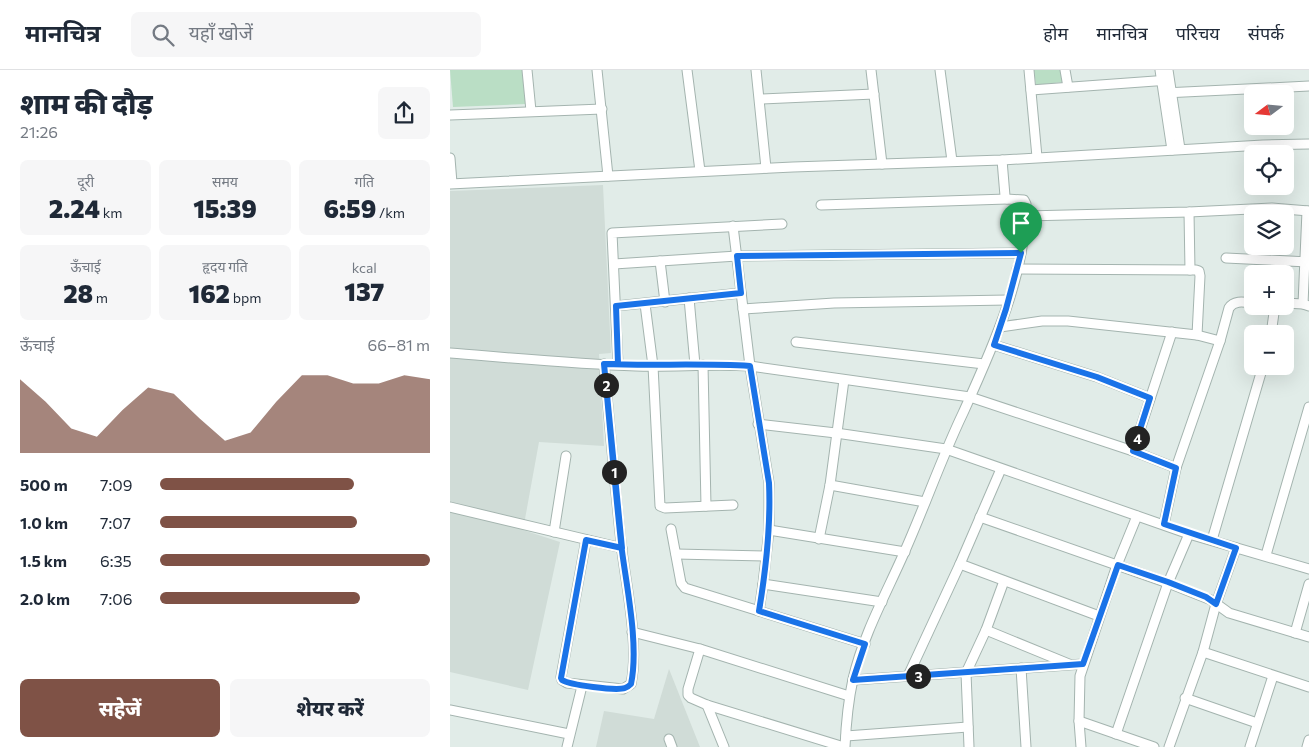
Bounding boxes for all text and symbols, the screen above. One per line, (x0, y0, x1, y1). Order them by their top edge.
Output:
search box (131, 12, 481, 57)
text: मानचित्र (25, 18, 101, 47)
icon: search (149, 21, 177, 49)
text: यहाँ खोजें (189, 21, 253, 44)
text: होम (1043, 22, 1068, 44)
text: मानचित्र (1096, 22, 1148, 44)
text: परिचय (1176, 22, 1220, 44)
text: संपर्क (1248, 22, 1284, 44)
north arrow (1244, 85, 1294, 135)
map controls (1244, 85, 1294, 375)
text: शाम की दौड़ (20, 86, 153, 120)
button: share (378, 87, 430, 139)
text: 21:26 (20, 122, 58, 141)
button: locate (1244, 145, 1294, 195)
text: दूरी (77, 173, 94, 190)
text: समय (212, 173, 238, 190)
text: गति (355, 173, 374, 190)
text: 2.24 (49, 193, 100, 223)
text: 15:39 (193, 193, 257, 223)
text: 6:59 (324, 193, 376, 223)
pin (1000, 202, 1042, 253)
text: km (100, 204, 122, 221)
text: /km (376, 204, 405, 221)
button: layers (1244, 205, 1294, 255)
icon: arrive (1007, 209, 1035, 237)
text: ऊँचाई (70, 258, 101, 275)
text: हृदय गति (202, 258, 248, 275)
text: kcal (352, 259, 377, 276)
button: + (1244, 265, 1294, 315)
text: 137 (344, 276, 384, 306)
text: 28 (63, 278, 93, 308)
text: 162 (189, 278, 230, 308)
text: m (93, 289, 108, 306)
text: bpm (230, 289, 261, 306)
button: − (1244, 325, 1294, 375)
text: ऊँचाई (20, 335, 55, 354)
text: 66–81 m (368, 335, 430, 354)
pin: 2 (594, 372, 618, 398)
text: 2 (603, 377, 610, 394)
pin: 4 (1124, 426, 1150, 450)
text: 4 (1133, 430, 1142, 447)
pin: 1 (602, 460, 626, 484)
text: 1 (611, 464, 618, 481)
text: 500 m (20, 475, 68, 494)
text: 7:09 (100, 475, 132, 494)
text: 1.0 km (20, 513, 68, 532)
text: 7:07 (100, 513, 131, 532)
text: 1.5 km (20, 551, 67, 570)
text: 6:35 (100, 551, 132, 570)
text: 2.0 km (20, 589, 70, 608)
text: 7:06 (100, 589, 132, 608)
pin: 3 (906, 664, 930, 688)
text: 3 (914, 668, 923, 685)
button: सहेजें (20, 679, 220, 737)
button: शेयर करें (230, 679, 430, 737)

